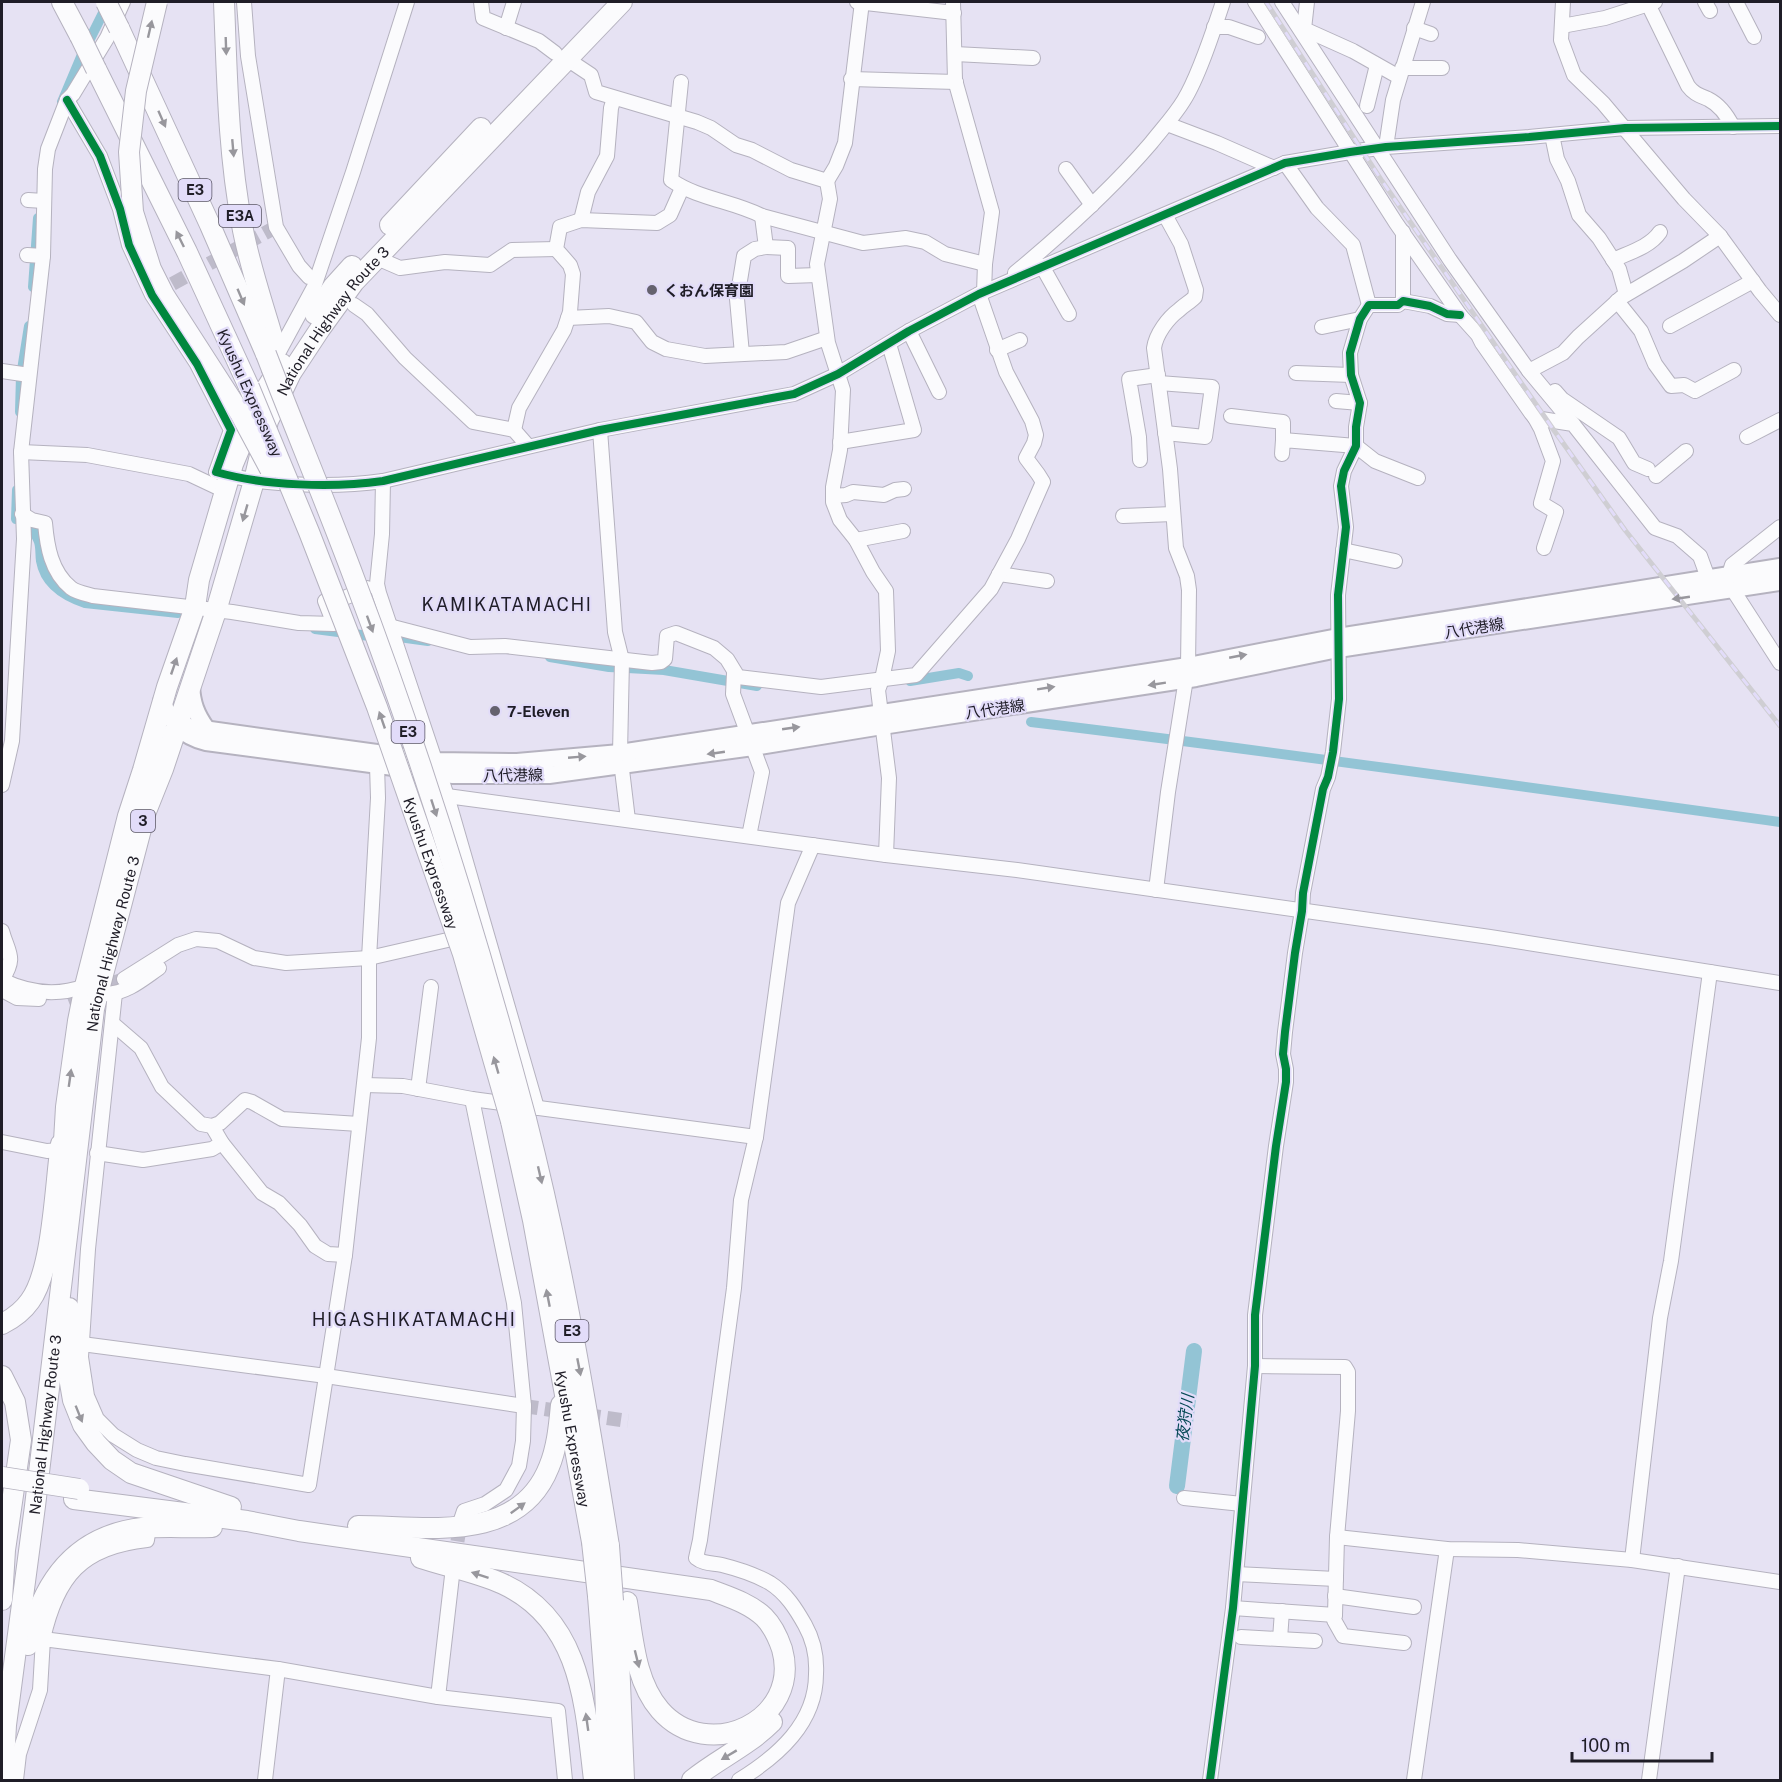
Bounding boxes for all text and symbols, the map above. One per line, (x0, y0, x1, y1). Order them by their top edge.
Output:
one-way arrow (146, 20, 156, 38)
one-way arrow (221, 36, 230, 55)
one-way arrow (157, 110, 167, 128)
one-way arrow (228, 139, 238, 158)
road number: E3 (178, 179, 212, 201)
road number: E3A (219, 205, 261, 227)
one-way arrow (176, 230, 185, 247)
street label: National Highway Route 3 (273, 243, 392, 398)
place label: くおん保育園 (664, 282, 754, 299)
marker: くおん保育園 (645, 283, 659, 297)
one-way arrow (237, 288, 246, 306)
street label: Kyushu Expressway (214, 326, 286, 460)
one-way arrow (240, 504, 249, 522)
one-way arrow (1672, 593, 1691, 602)
district label: KAMIKATAMACHI (422, 594, 592, 615)
one-way arrow (366, 615, 376, 633)
street label: 八代港線 (1443, 615, 1505, 641)
one-way arrow (1229, 651, 1248, 660)
one-way arrow (170, 657, 179, 675)
one-way arrow (1148, 680, 1167, 689)
one-way arrow (1037, 684, 1056, 693)
street label: 八代港線 (964, 696, 1026, 722)
place label: 7-Eleven (507, 703, 570, 720)
marker: 7-Eleven (488, 704, 502, 718)
one-way arrow (376, 711, 386, 729)
road number: E3 (392, 721, 424, 743)
one-way arrow (782, 723, 801, 732)
one-way arrow (706, 748, 725, 757)
one-way arrow (568, 752, 587, 762)
street label: 八代港線 (483, 766, 543, 784)
street label: Kyushu Expressway (401, 795, 462, 931)
one-way arrow (430, 799, 439, 817)
road number: 3 (131, 810, 155, 832)
street label: National Highway Route 3 (83, 854, 142, 1033)
one-way arrow (490, 1056, 500, 1074)
one-way arrow (66, 1069, 75, 1088)
one-way arrow (536, 1166, 546, 1185)
one-way arrow (543, 1288, 552, 1307)
district label: HIGASHIKATAMACHI (312, 1309, 516, 1330)
road number: E3 (556, 1320, 588, 1342)
street label: National Highway Route 3 (25, 1334, 64, 1515)
one-way arrow (575, 1357, 584, 1376)
street label: Kyushu Expressway (552, 1369, 594, 1509)
water label: 夜狩川 (1173, 1391, 1198, 1443)
one-way arrow (74, 1405, 84, 1423)
one-way arrow (510, 1502, 525, 1514)
one-way arrow (471, 1570, 489, 1580)
one-way arrow (633, 1650, 643, 1668)
one-way arrow (582, 1713, 591, 1732)
scale bar (1572, 1725, 1712, 1763)
text: 100 m (1581, 1735, 1630, 1756)
one-way arrow (721, 1749, 737, 1760)

